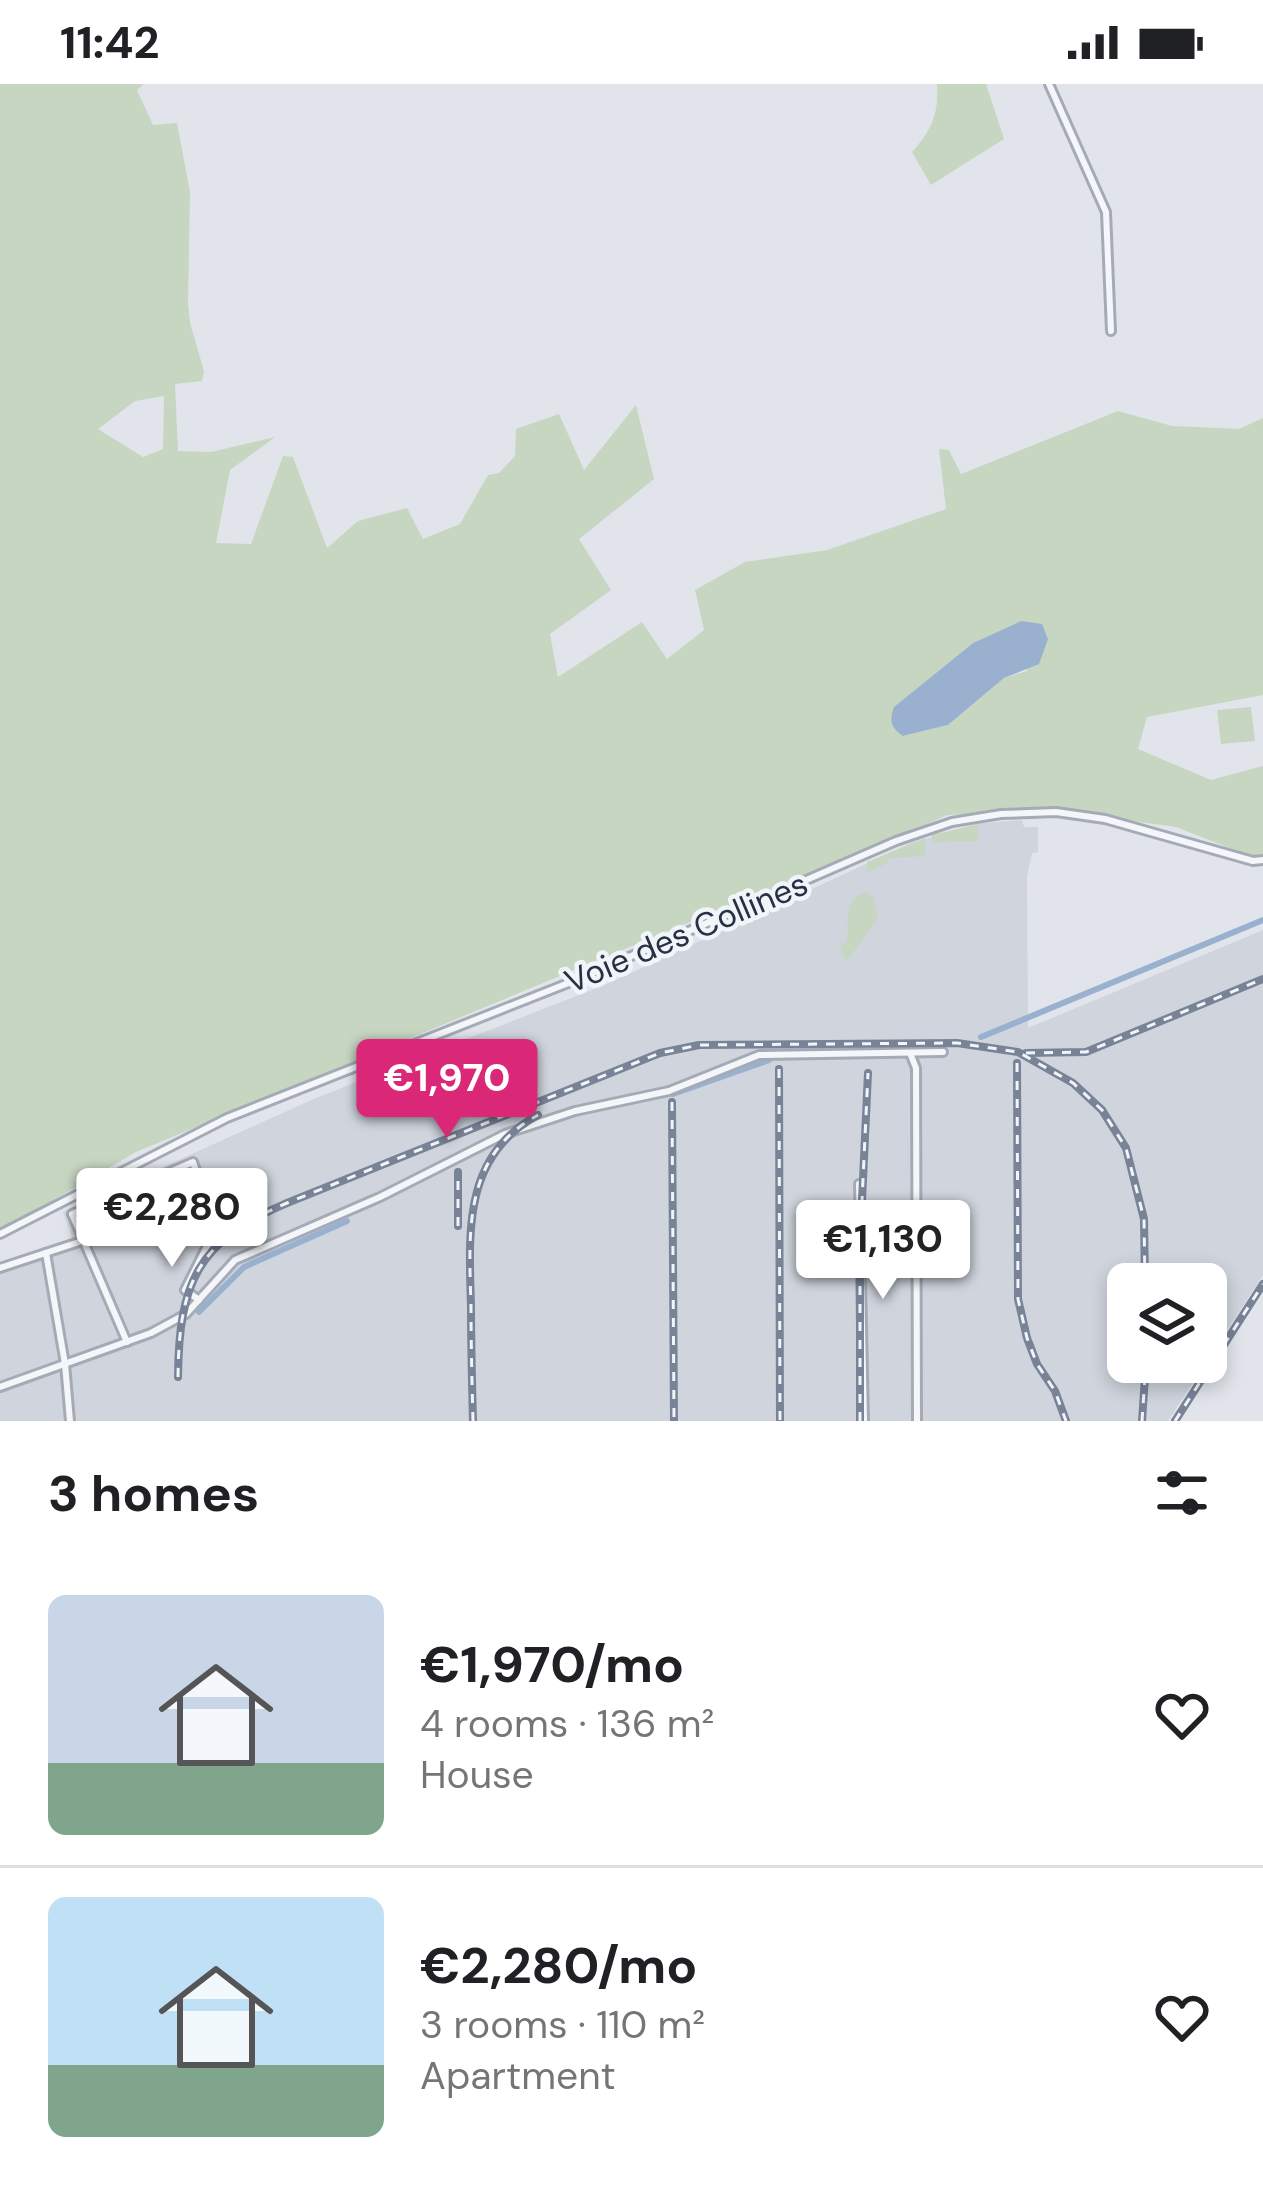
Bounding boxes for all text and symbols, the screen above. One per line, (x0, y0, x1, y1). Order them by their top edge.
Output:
text: 11:42 (60, 13, 159, 72)
street label: Voie des Collines (558, 862, 814, 1003)
pin: €1,970 (349, 1039, 545, 1141)
text: €1,970 (383, 1052, 511, 1103)
pin: €2,280 (74, 1168, 270, 1270)
text: €2,280 (103, 1181, 241, 1232)
pin: €1,130 (785, 1200, 981, 1302)
text: €1,130 (823, 1213, 943, 1264)
map controls (1107, 1263, 1227, 1383)
button: layers (1107, 1263, 1227, 1383)
text: 3 homes (48, 1460, 259, 1527)
icon: filters (1149, 1460, 1215, 1526)
text: €1,970/mo (420, 1631, 684, 1698)
icon: home (144, 1643, 288, 1787)
icon: heart (1149, 1682, 1215, 1748)
text: 4 rooms · 136 m² (420, 1698, 715, 1749)
text: House (420, 1749, 534, 1800)
text: €2,280/mo (420, 1932, 697, 1999)
icon: home (144, 1945, 288, 2089)
icon: heart (1149, 1984, 1215, 2050)
text: 3 rooms · 110 m² (420, 1999, 705, 2050)
text: Apartment (420, 2050, 616, 2101)

